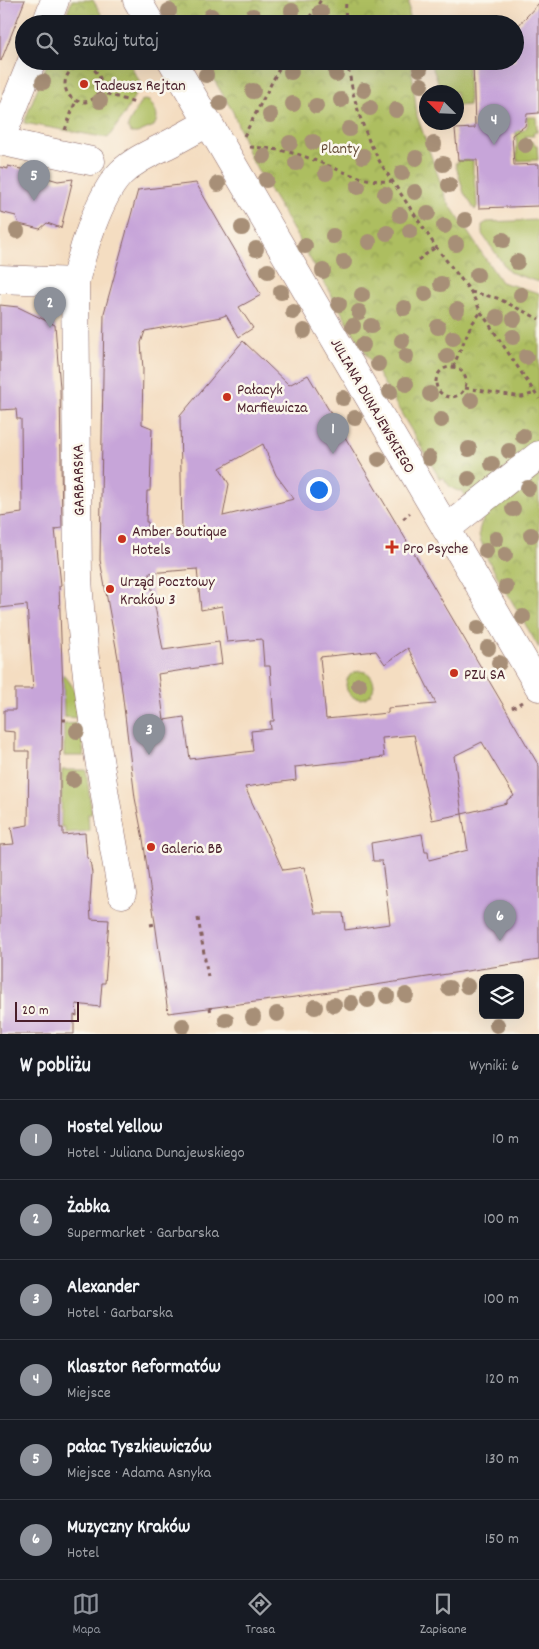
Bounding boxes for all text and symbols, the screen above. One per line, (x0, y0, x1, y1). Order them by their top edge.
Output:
search box (15, 15, 524, 70)
icon: search (33, 29, 61, 57)
text: Szukaj tutaj (73, 29, 159, 56)
place label: Tadeusz Rejtan (94, 75, 186, 98)
marker: Tadeusz Rejtan (78, 78, 90, 90)
north arrow (419, 85, 464, 130)
pin: 4 (478, 104, 510, 145)
park label: Planty (321, 138, 360, 161)
pin: 5 (18, 160, 50, 201)
pin: 2 (34, 287, 66, 328)
street label: JULIANA DUNAJEWSKIEGO (324, 334, 420, 478)
place label: Pałacyk Marfiewicza (237, 379, 308, 420)
marker: Pałacyk Marfiewicza (221, 391, 233, 403)
pin: 1 (317, 413, 349, 454)
street label: GARBARSKA (67, 444, 92, 516)
your location (306, 477, 332, 503)
place label: Amber Boutique Hotels (132, 521, 227, 562)
marker: Amber Boutique Hotels (116, 533, 128, 545)
place label: Pro Psyche (403, 538, 468, 561)
marker: Pro Psyche (385, 540, 399, 554)
place label: Urząd Pocztowy Kraków 3 (120, 571, 215, 612)
marker: Urząd Pocztowy Kraków 3 (104, 583, 116, 595)
place label: PZU SA (464, 664, 506, 687)
marker: PZU SA (448, 667, 460, 679)
pin: 3 (133, 714, 165, 755)
place label: Galeria BB (161, 838, 223, 861)
marker: Galeria BB (145, 841, 157, 853)
pin: 6 (484, 900, 516, 941)
map controls (479, 974, 524, 1019)
button: layers (479, 974, 524, 1019)
scale bar (15, 999, 79, 1022)
text: 20 m (22, 1001, 49, 1021)
text: W pobliżu (20, 1052, 91, 1082)
text: Wyniki: 6 (469, 1055, 519, 1078)
text: Hostel Yellow (67, 1115, 162, 1142)
text: 1 (34, 1128, 38, 1151)
text: 10 m (492, 1128, 519, 1151)
text: Hotel · Juliana Dunajewskiego (67, 1142, 245, 1165)
text: Żabka (67, 1195, 109, 1222)
text: 2 (33, 1208, 40, 1231)
text: 100 m (483, 1208, 519, 1231)
text: Supermarket · Garbarska (67, 1222, 219, 1245)
text: Alexander (67, 1275, 139, 1302)
text: 3 (32, 1288, 40, 1311)
text: 100 m (483, 1288, 519, 1311)
text: Hotel · Garbarska (67, 1302, 173, 1325)
text: Klasztor Reformatów (67, 1355, 221, 1382)
text: 4 (33, 1368, 39, 1391)
text: 120 m (485, 1368, 519, 1391)
text: Miejsce (67, 1382, 111, 1405)
text: pałac Tyszkiewiczów (67, 1435, 212, 1462)
text: 5 (32, 1448, 40, 1471)
text: 130 m (485, 1448, 519, 1471)
text: Miejsce · Adama Asnyka (67, 1462, 211, 1485)
text: Muzyczny Kraków (67, 1515, 190, 1542)
text: 6 (32, 1528, 40, 1551)
text: 150 m (485, 1528, 519, 1551)
text: Hotel (67, 1542, 99, 1565)
tab: Mapa (72, 1590, 100, 1640)
tab: Trasa (245, 1590, 275, 1640)
tab: Zapisane (420, 1590, 467, 1640)

